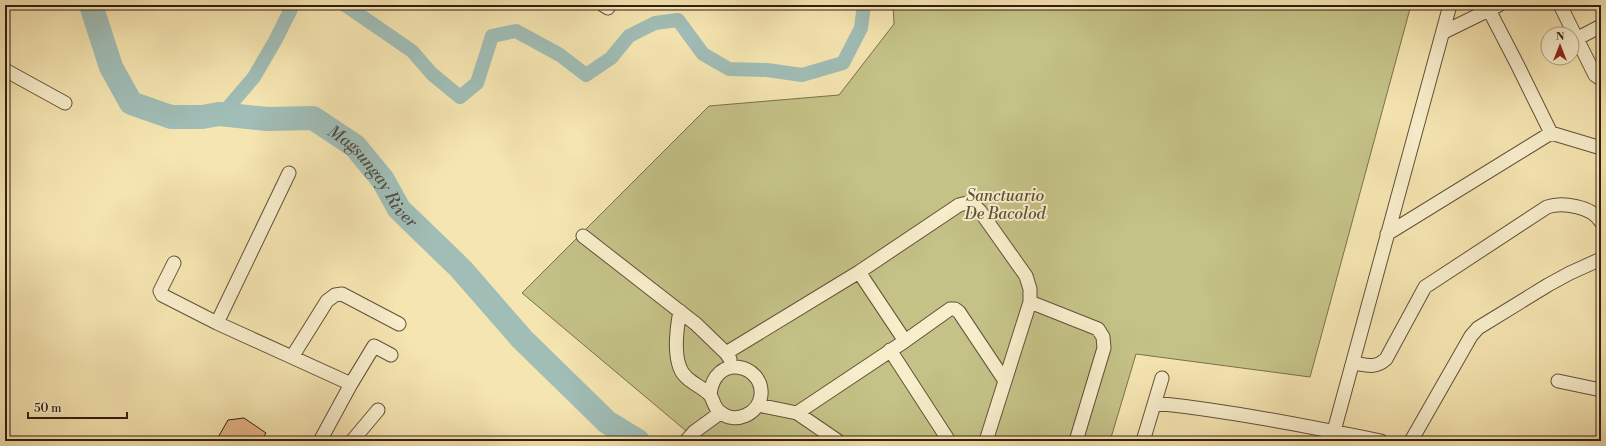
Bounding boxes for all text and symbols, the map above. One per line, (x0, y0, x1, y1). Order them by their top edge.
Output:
north arrow (1540, 26, 1580, 66)
text: N (1556, 30, 1565, 44)
water label: Magsungay River (323, 121, 422, 233)
park label: Sanctuario De Bacolod (963, 186, 1047, 224)
scale bar (28, 394, 127, 420)
text: 50 m (34, 401, 62, 416)

